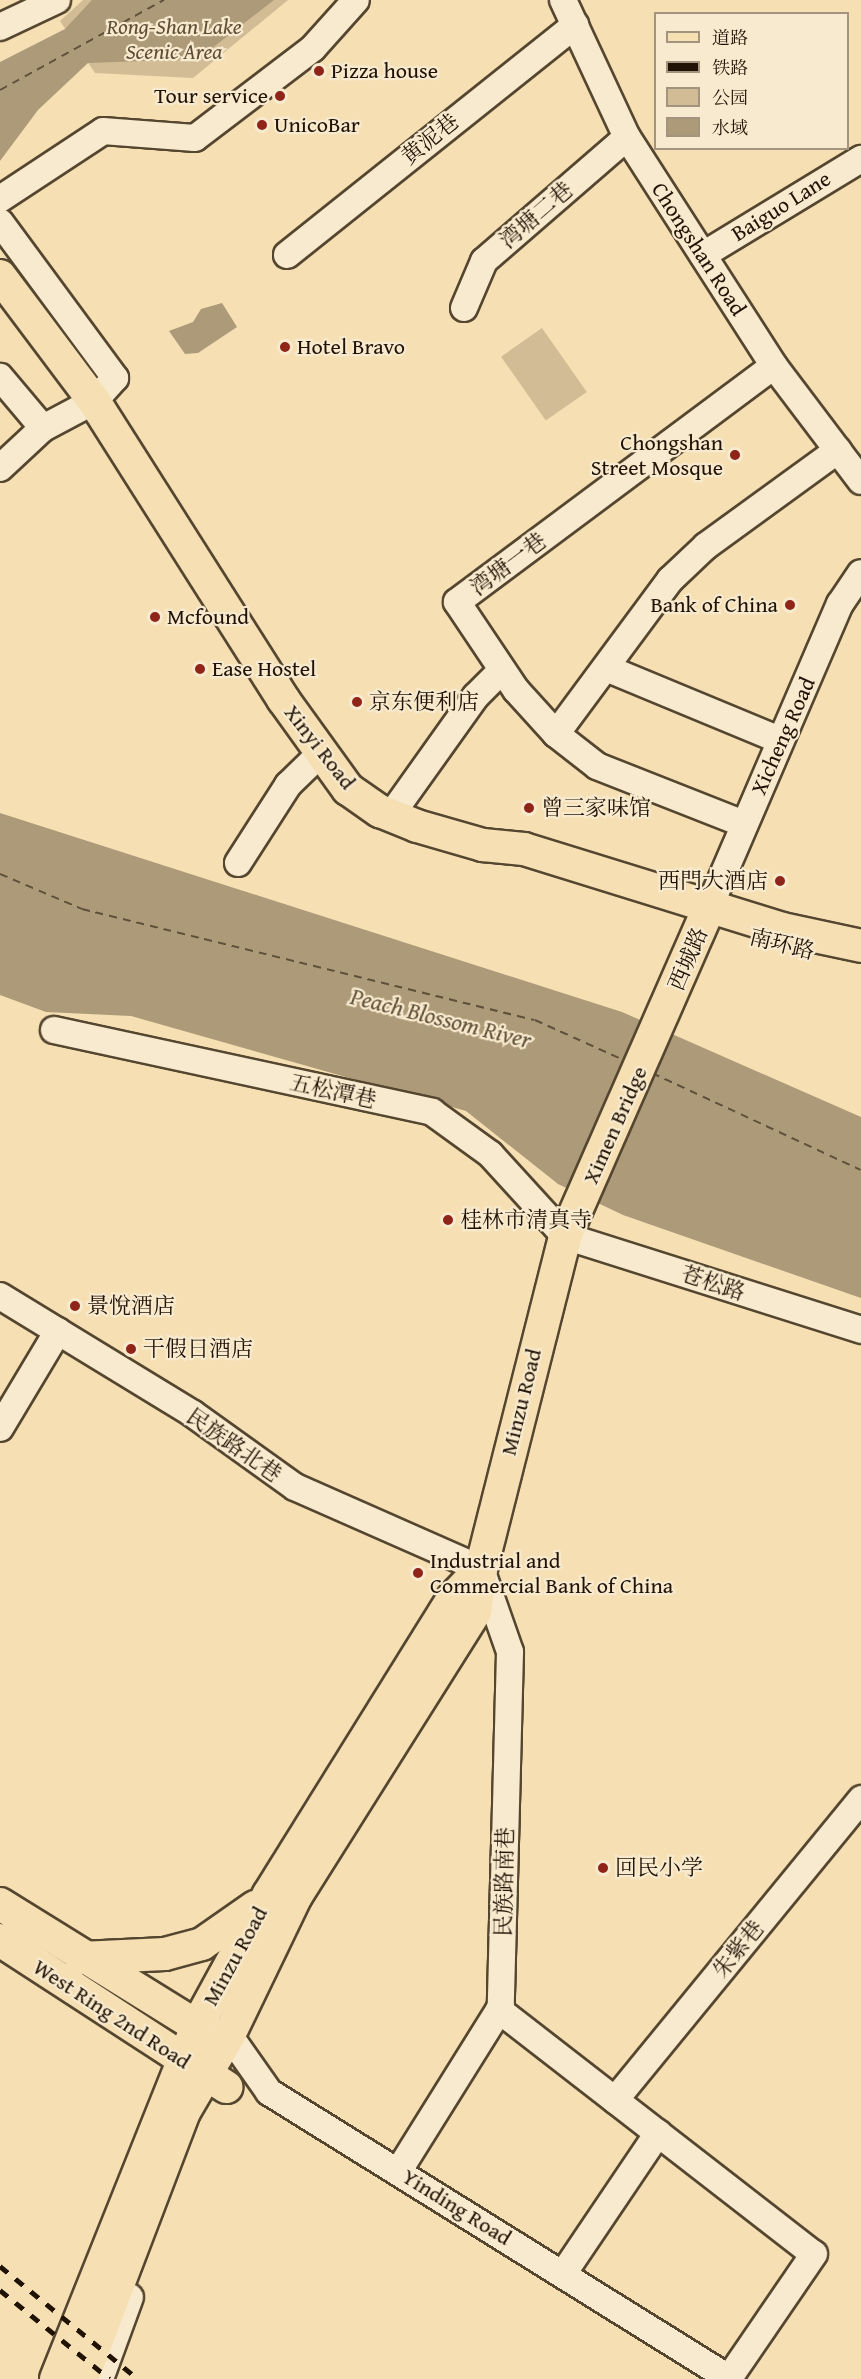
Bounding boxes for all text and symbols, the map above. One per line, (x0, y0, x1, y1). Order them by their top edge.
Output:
legend (654, 12, 849, 150)
park label: Rong-Shan Lake Scenic Area (106, 13, 242, 64)
text: 道路 (712, 24, 748, 51)
text: 铁路 (712, 54, 748, 81)
place label: Pizza house (331, 58, 438, 84)
marker: Pizza house (312, 64, 326, 78)
place label: Tour service (154, 83, 268, 109)
text: 公园 (712, 84, 748, 111)
marker: Tour service (273, 89, 287, 103)
street label: 黄泥巷 (396, 108, 464, 170)
place label: UnicoBar (274, 112, 360, 138)
text: 水域 (712, 114, 748, 141)
marker: UnicoBar (255, 118, 269, 132)
street label: Baiguo Lane (727, 165, 835, 247)
street label: 湾塘二巷 (494, 176, 578, 254)
street label: Chongshan Road (646, 177, 752, 321)
place label: Hotel Bravo (297, 334, 405, 360)
marker: Hotel Bravo (278, 340, 292, 354)
place label: Chongshan Street Mosque (591, 429, 723, 481)
marker: Chongshan Street Mosque (728, 448, 742, 462)
street label: 湾塘一巷 (465, 527, 551, 601)
place label: Bank of China (650, 592, 778, 618)
marker: Bank of China (783, 598, 797, 612)
place label: Mcfound (167, 604, 249, 630)
marker: Mcfound (148, 610, 162, 624)
place label: Ease Hostel (212, 656, 316, 682)
marker: Ease Hostel (193, 662, 207, 676)
street label: Xicheng Road (745, 673, 821, 799)
place label: 京东便利店 (369, 689, 479, 715)
marker: 京东便利店 (350, 695, 364, 709)
street label: Xinyi Road (279, 699, 361, 795)
place label: 曾三家味馆 (541, 795, 651, 821)
marker: 曾三家味馆 (522, 801, 536, 815)
place label: 西門大酒店 (658, 868, 768, 894)
marker: 西門大酒店 (773, 874, 787, 888)
street label: 西城路 (663, 923, 713, 995)
street label: 南环路 (747, 923, 817, 965)
water label: Peach Blossom River (348, 982, 534, 1054)
street label: Ximen Bridge (577, 1062, 653, 1188)
street label: 五松潭巷 (287, 1069, 379, 1113)
place label: 桂林市清真寺 (460, 1207, 592, 1233)
marker: 桂林市清真寺 (441, 1213, 455, 1227)
street label: 苍松路 (678, 1260, 748, 1306)
place label: 景悅酒店 (87, 1293, 175, 1319)
marker: 景悅酒店 (68, 1299, 82, 1313)
place label: 干假日酒店 (143, 1336, 253, 1362)
marker: 干假日酒店 (124, 1342, 138, 1356)
street label: Minzu Road (495, 1346, 547, 1458)
street label: 民族路北巷 (181, 1403, 287, 1487)
place label: Industrial and Commercial Bank of China (430, 1547, 673, 1598)
marker: Industrial and Commercial Bank of China (411, 1566, 425, 1580)
street label: 民族路南巷 (490, 1827, 518, 1937)
place label: 回民小学 (615, 1855, 703, 1881)
marker: 回民小学 (596, 1861, 610, 1875)
street label: Minzu Road (197, 1902, 273, 2010)
street label: 朱紫巷 (707, 1915, 769, 1983)
street label: West Ring 2nd Road (28, 1953, 196, 2075)
street label: Yinding Road (397, 2163, 517, 2251)

